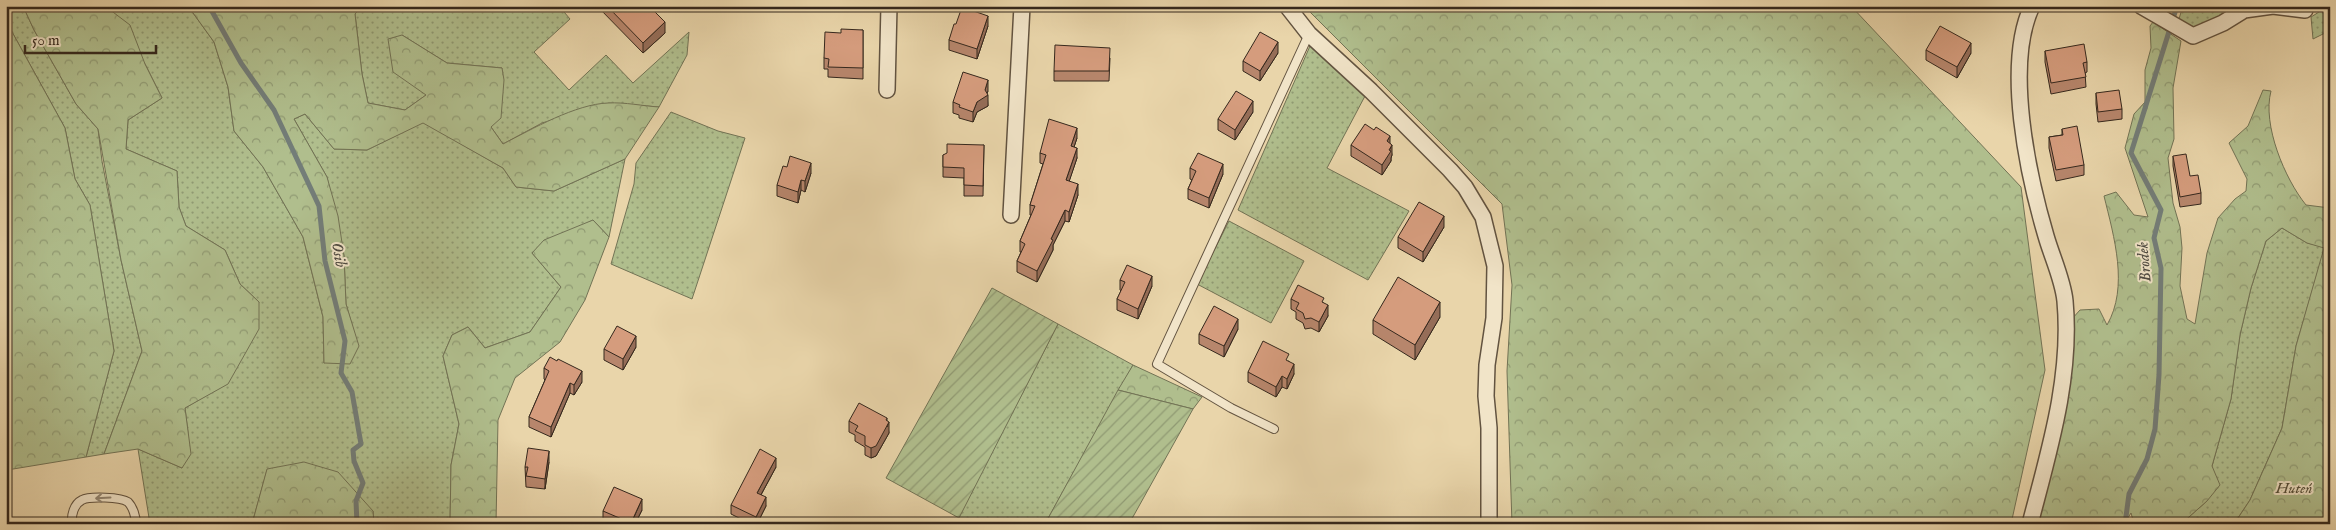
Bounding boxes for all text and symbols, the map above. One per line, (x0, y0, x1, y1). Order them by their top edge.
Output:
scale bar (25, 22, 156, 54)
text: 50 m (32, 31, 60, 50)
water label: Brodek (2133, 240, 2157, 283)
water label: Osib (326, 241, 350, 270)
park label: Huteń (2275, 479, 2312, 498)
one-way arrow (96, 494, 112, 503)

